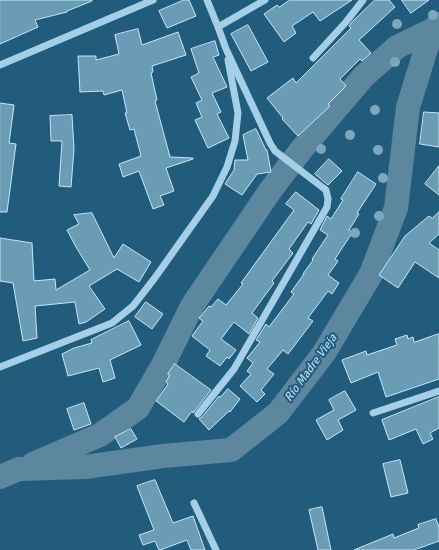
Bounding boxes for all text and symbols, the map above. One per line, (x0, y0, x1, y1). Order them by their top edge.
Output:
water label: Río Madre Vieja (282, 331, 340, 405)

